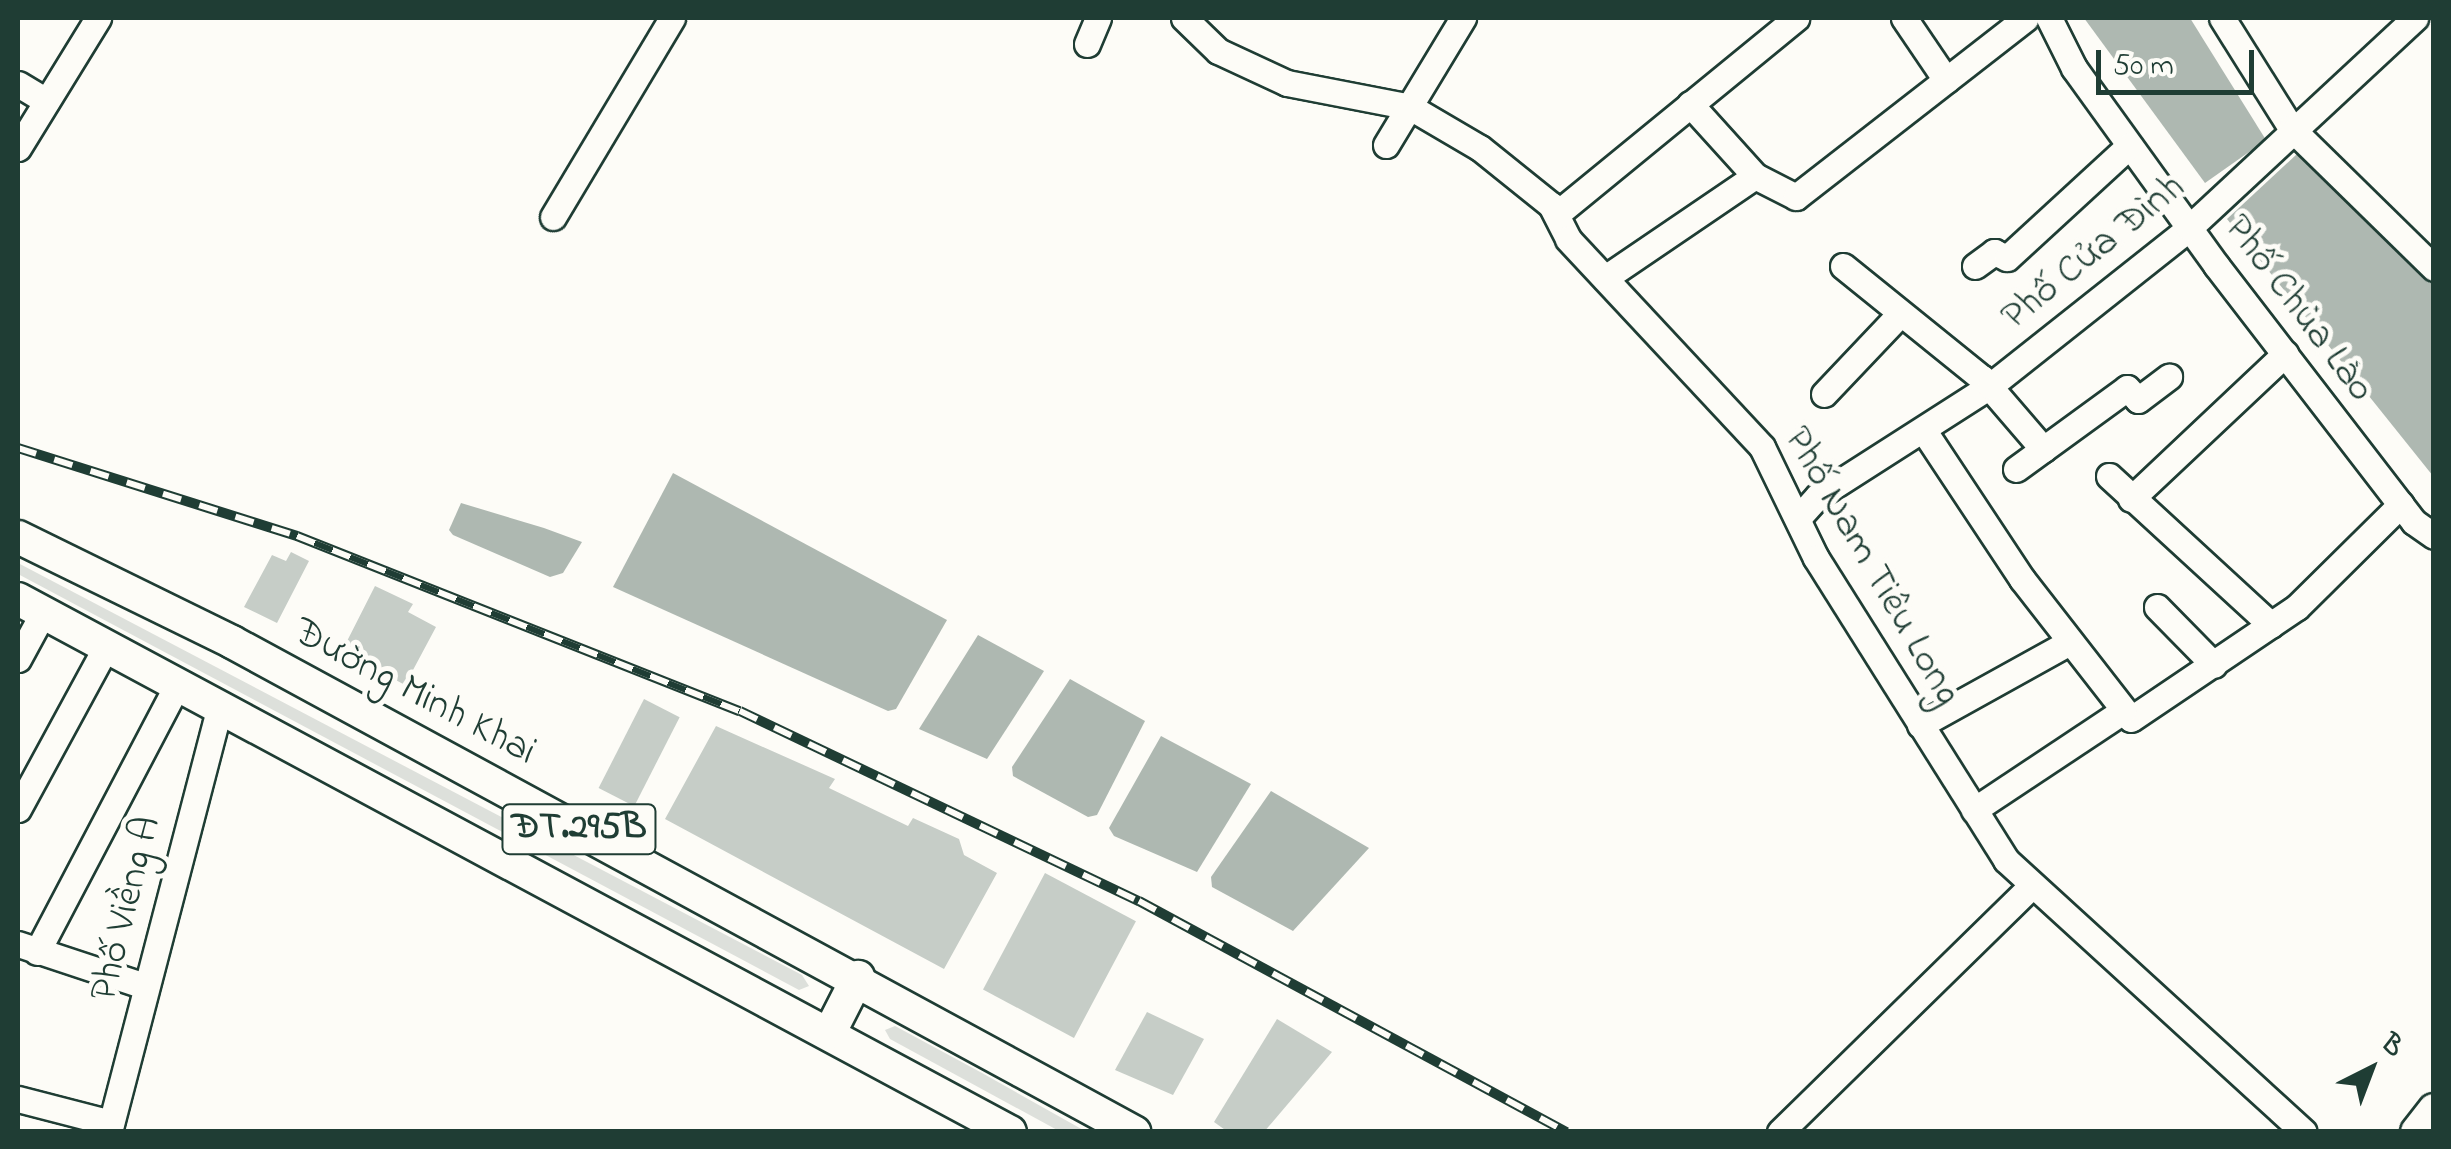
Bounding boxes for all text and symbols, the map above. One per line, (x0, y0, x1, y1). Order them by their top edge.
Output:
scale bar (2101, 30, 2258, 92)
text: 50 m (2113, 45, 2174, 89)
street label: Phố Cửa Đình (1993, 164, 2195, 342)
street label: Phố Chùa Lào (2212, 206, 2384, 412)
street label: Phố Nam Tiêu Long (1772, 419, 1970, 715)
street label: Đường Minh Khai (284, 609, 544, 777)
road number: ĐT.295B (499, 796, 659, 862)
street label: Phố Viềng A (81, 812, 173, 1006)
north arrow (2321, 1019, 2421, 1119)
text: B (2371, 1025, 2412, 1068)

